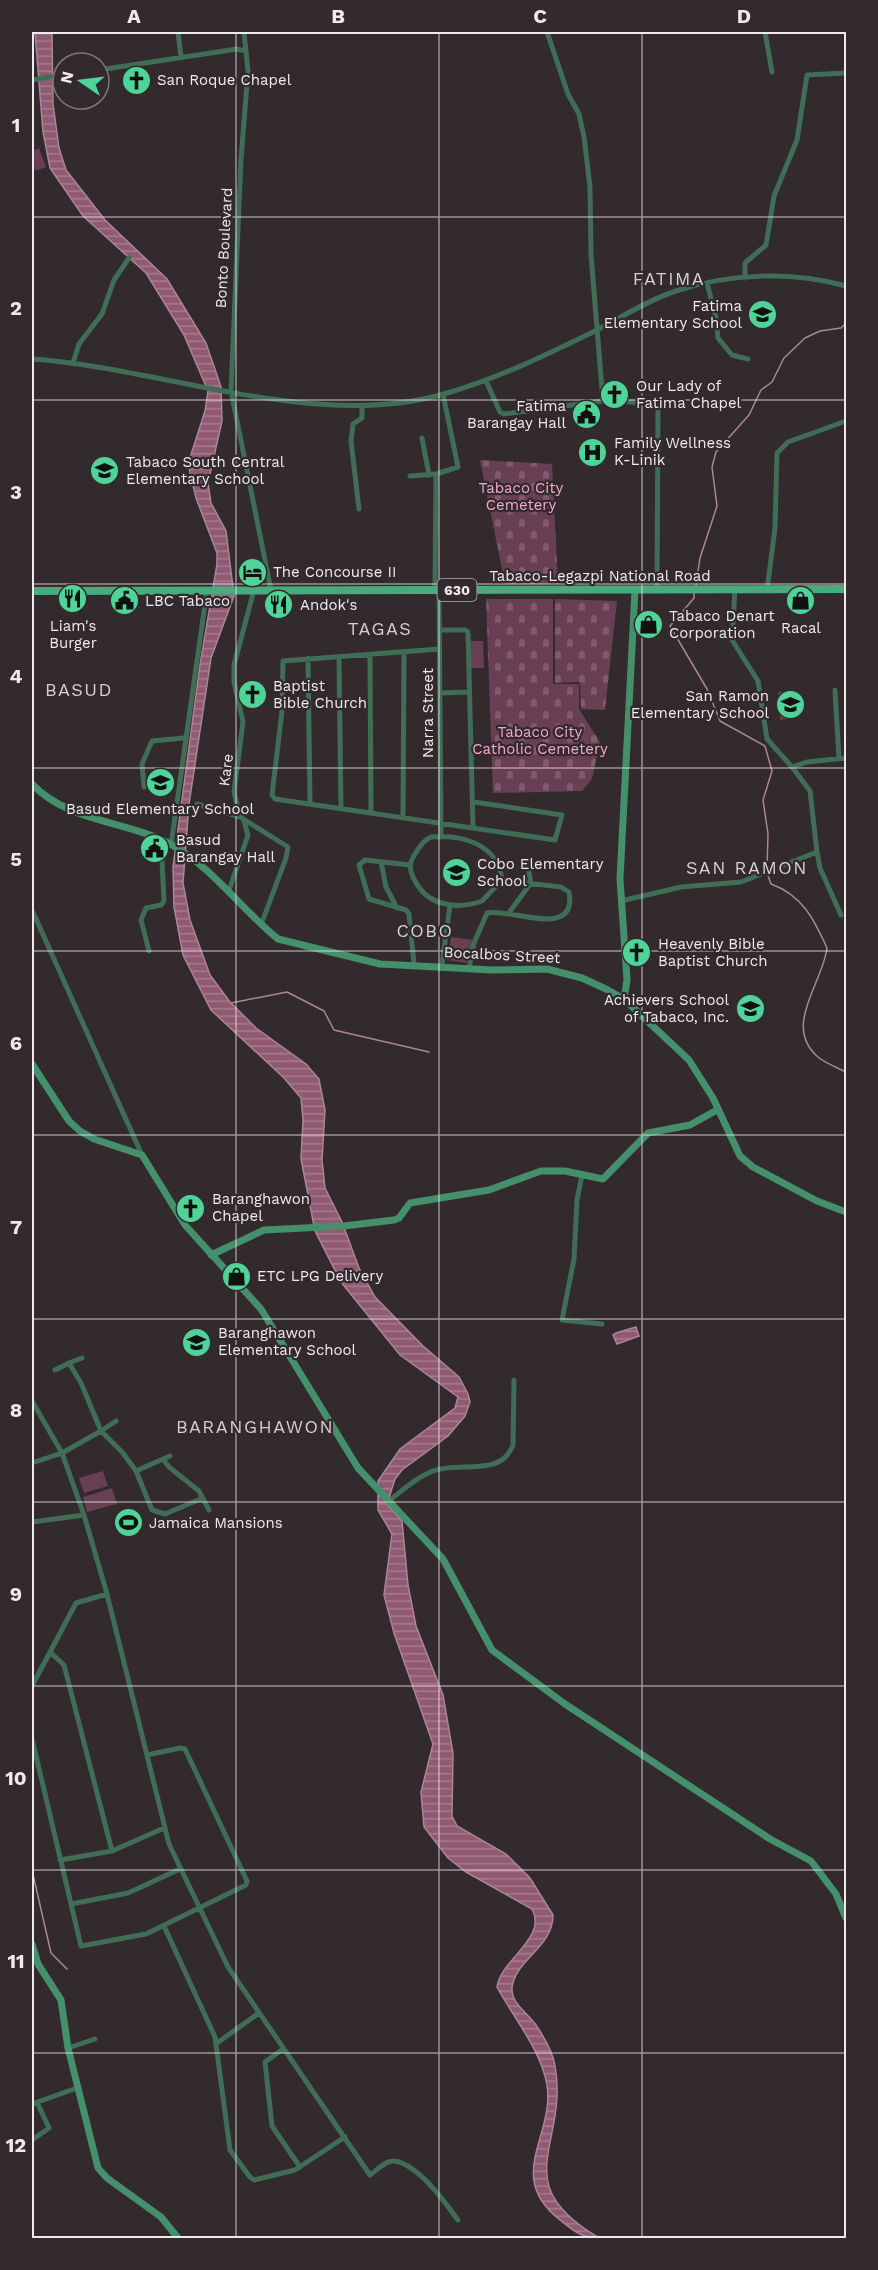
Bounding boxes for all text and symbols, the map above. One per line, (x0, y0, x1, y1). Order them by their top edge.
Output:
text: A (127, 4, 141, 28)
text: B (331, 4, 345, 28)
text: C (533, 4, 547, 28)
text: D (737, 4, 751, 28)
north arrow (51, 51, 111, 111)
church icon: San Roque Chapel (120, 64, 152, 96)
text: N (56, 69, 78, 86)
place label: San Roque Chapel (157, 71, 292, 89)
text: 1 (12, 113, 20, 137)
street label: Bonto Boulevard (212, 187, 236, 309)
district label: FATIMA (633, 268, 705, 289)
text: 2 (10, 296, 22, 320)
place label: Fatima Elementary School (604, 297, 743, 332)
school or university icon: Fatima Elementary School (747, 299, 779, 331)
place label: Our Lady of Fatima Chapel (636, 377, 742, 412)
church icon: Our Lady of Fatima Chapel (599, 379, 631, 411)
place label: Fatima Barangay Hall (467, 397, 567, 432)
public building icon: Fatima Barangay Hall (571, 399, 603, 431)
place label: Family Wellness K-Linik (614, 434, 731, 469)
hospital icon: Family Wellness K-Linik (577, 436, 609, 468)
place label: Tabaco South Central Elementary School (126, 453, 285, 488)
school or university icon: Tabaco South Central Elementary School (89, 455, 121, 487)
park label: Tabaco City Cemetery (479, 479, 564, 514)
text: 3 (10, 480, 22, 504)
hotel icon: The Concourse II (236, 556, 268, 588)
place label: The Concourse II (273, 563, 396, 581)
street label: Tabaco-Legazpi National Road (489, 567, 711, 585)
road number: 630 (438, 579, 476, 601)
restaurant icon: Liam's Burger (57, 583, 89, 615)
public building icon: LBC Tabaco (108, 585, 140, 617)
shop icon: Racal (785, 585, 817, 617)
restaurant icon: Andok's (263, 589, 295, 621)
place label: LBC Tabaco (145, 592, 230, 610)
place label: Andok's (300, 596, 357, 614)
place label: Tabaco Denart Corporation (669, 607, 775, 642)
shop icon: Tabaco Denart Corporation (632, 609, 664, 641)
place label: Liam's Burger (49, 617, 97, 652)
district label: TAGAS (348, 618, 412, 639)
place label: Racal (781, 619, 821, 637)
text: 4 (10, 664, 23, 688)
street label: Narra Street (419, 667, 437, 758)
place label: Baptist Bible Church (273, 677, 367, 712)
district label: BASUD (45, 679, 113, 700)
church icon: Baptist Bible Church (236, 679, 268, 711)
place label: San Ramon Elementary School (631, 687, 769, 722)
school or university icon: San Ramon Elementary School (774, 689, 806, 721)
park label: Tabaco City Catholic Cemetery (472, 723, 608, 758)
street label: Kare (215, 753, 237, 787)
school or university icon: Basud Elementary School (144, 766, 176, 798)
place label: Basud Elementary School (66, 800, 254, 818)
place label: Basud Barangay Hall (176, 831, 275, 866)
public building icon: Basud Barangay Hall (139, 833, 171, 865)
text: 5 (10, 847, 22, 871)
place label: Cobo Elementary School (477, 855, 604, 890)
school or university icon: Cobo Elementary School (440, 857, 472, 889)
district label: SAN RAMON (686, 857, 808, 878)
district label: COBO (396, 920, 454, 941)
place label: Heavenly Bible Baptist Church (658, 935, 768, 970)
church icon: Heavenly Bible Baptist Church (621, 937, 653, 969)
street label: Bocalbos Street (443, 943, 562, 967)
place label: Achievers School of Tabaco, Inc. (604, 991, 729, 1026)
school or university icon: Achievers School of Tabaco, Inc. (734, 993, 766, 1025)
text: 6 (10, 1031, 22, 1055)
place label: Baranghawon Chapel (212, 1190, 310, 1225)
church icon: Baranghawon Chapel (175, 1192, 207, 1224)
text: 7 (10, 1215, 22, 1239)
shop icon: ETC LPG Delivery (220, 1260, 252, 1292)
place label: ETC LPG Delivery (257, 1267, 383, 1285)
place label: Baranghawon Elementary School (218, 1324, 357, 1359)
school or university icon: Baranghawon Elementary School (181, 1326, 213, 1358)
text: 8 (10, 1398, 22, 1422)
district label: BARANGHAWON (176, 1416, 334, 1437)
sports icon: Jamaica Mansions (112, 1507, 144, 1539)
place label: Jamaica Mansions (149, 1514, 283, 1532)
text: 9 (10, 1582, 22, 1606)
text: 10 (5, 1766, 27, 1790)
text: 11 (7, 1949, 25, 1973)
text: 12 (6, 2133, 26, 2157)

